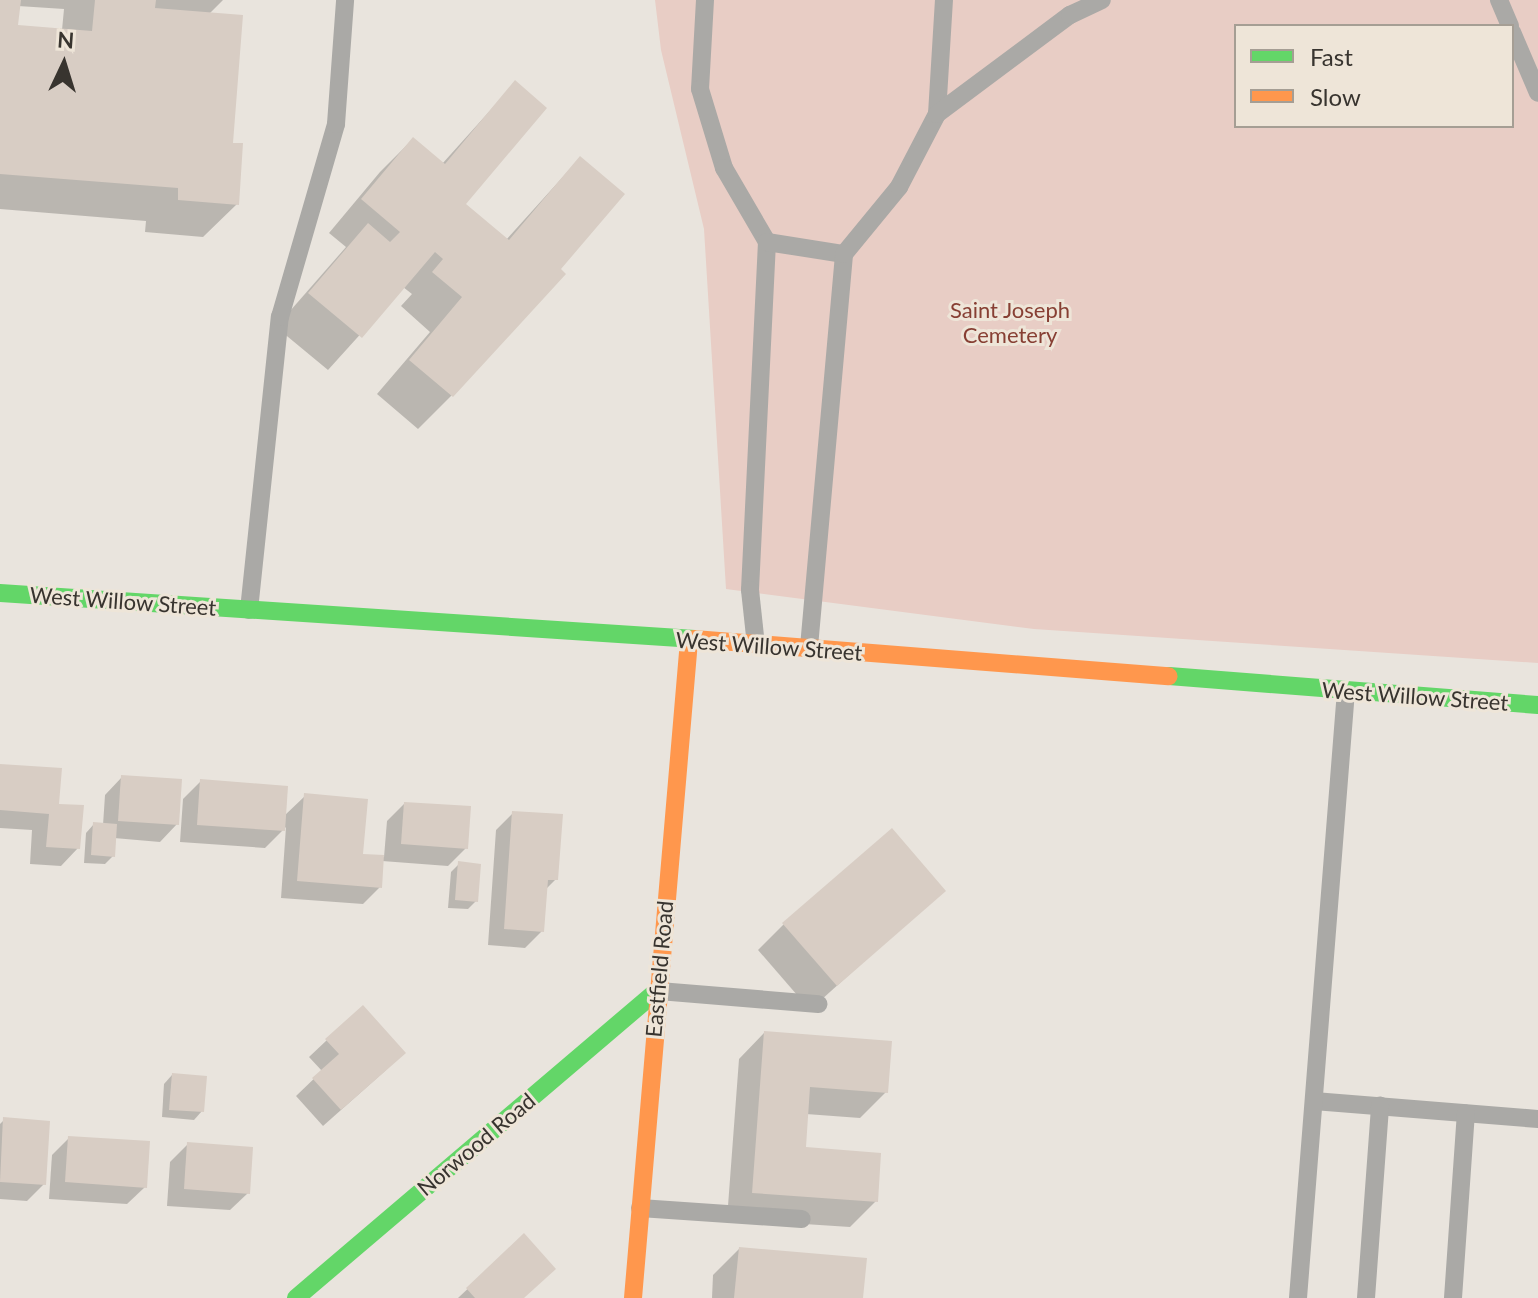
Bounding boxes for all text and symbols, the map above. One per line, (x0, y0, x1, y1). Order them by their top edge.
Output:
north arrow (24, 24, 104, 104)
legend (1234, 24, 1514, 128)
text: N (56, 26, 75, 54)
text: Fast (1310, 42, 1353, 71)
text: Slow (1310, 82, 1361, 111)
park label: Saint Joseph Cemetery (950, 296, 1070, 348)
street label: West Willow Street (28, 581, 218, 621)
street label: West Willow Street (674, 626, 864, 666)
street label: West Willow Street (1320, 676, 1510, 716)
street label: Eastfield Road (640, 900, 678, 1038)
street label: Norwood Road (412, 1087, 540, 1201)

